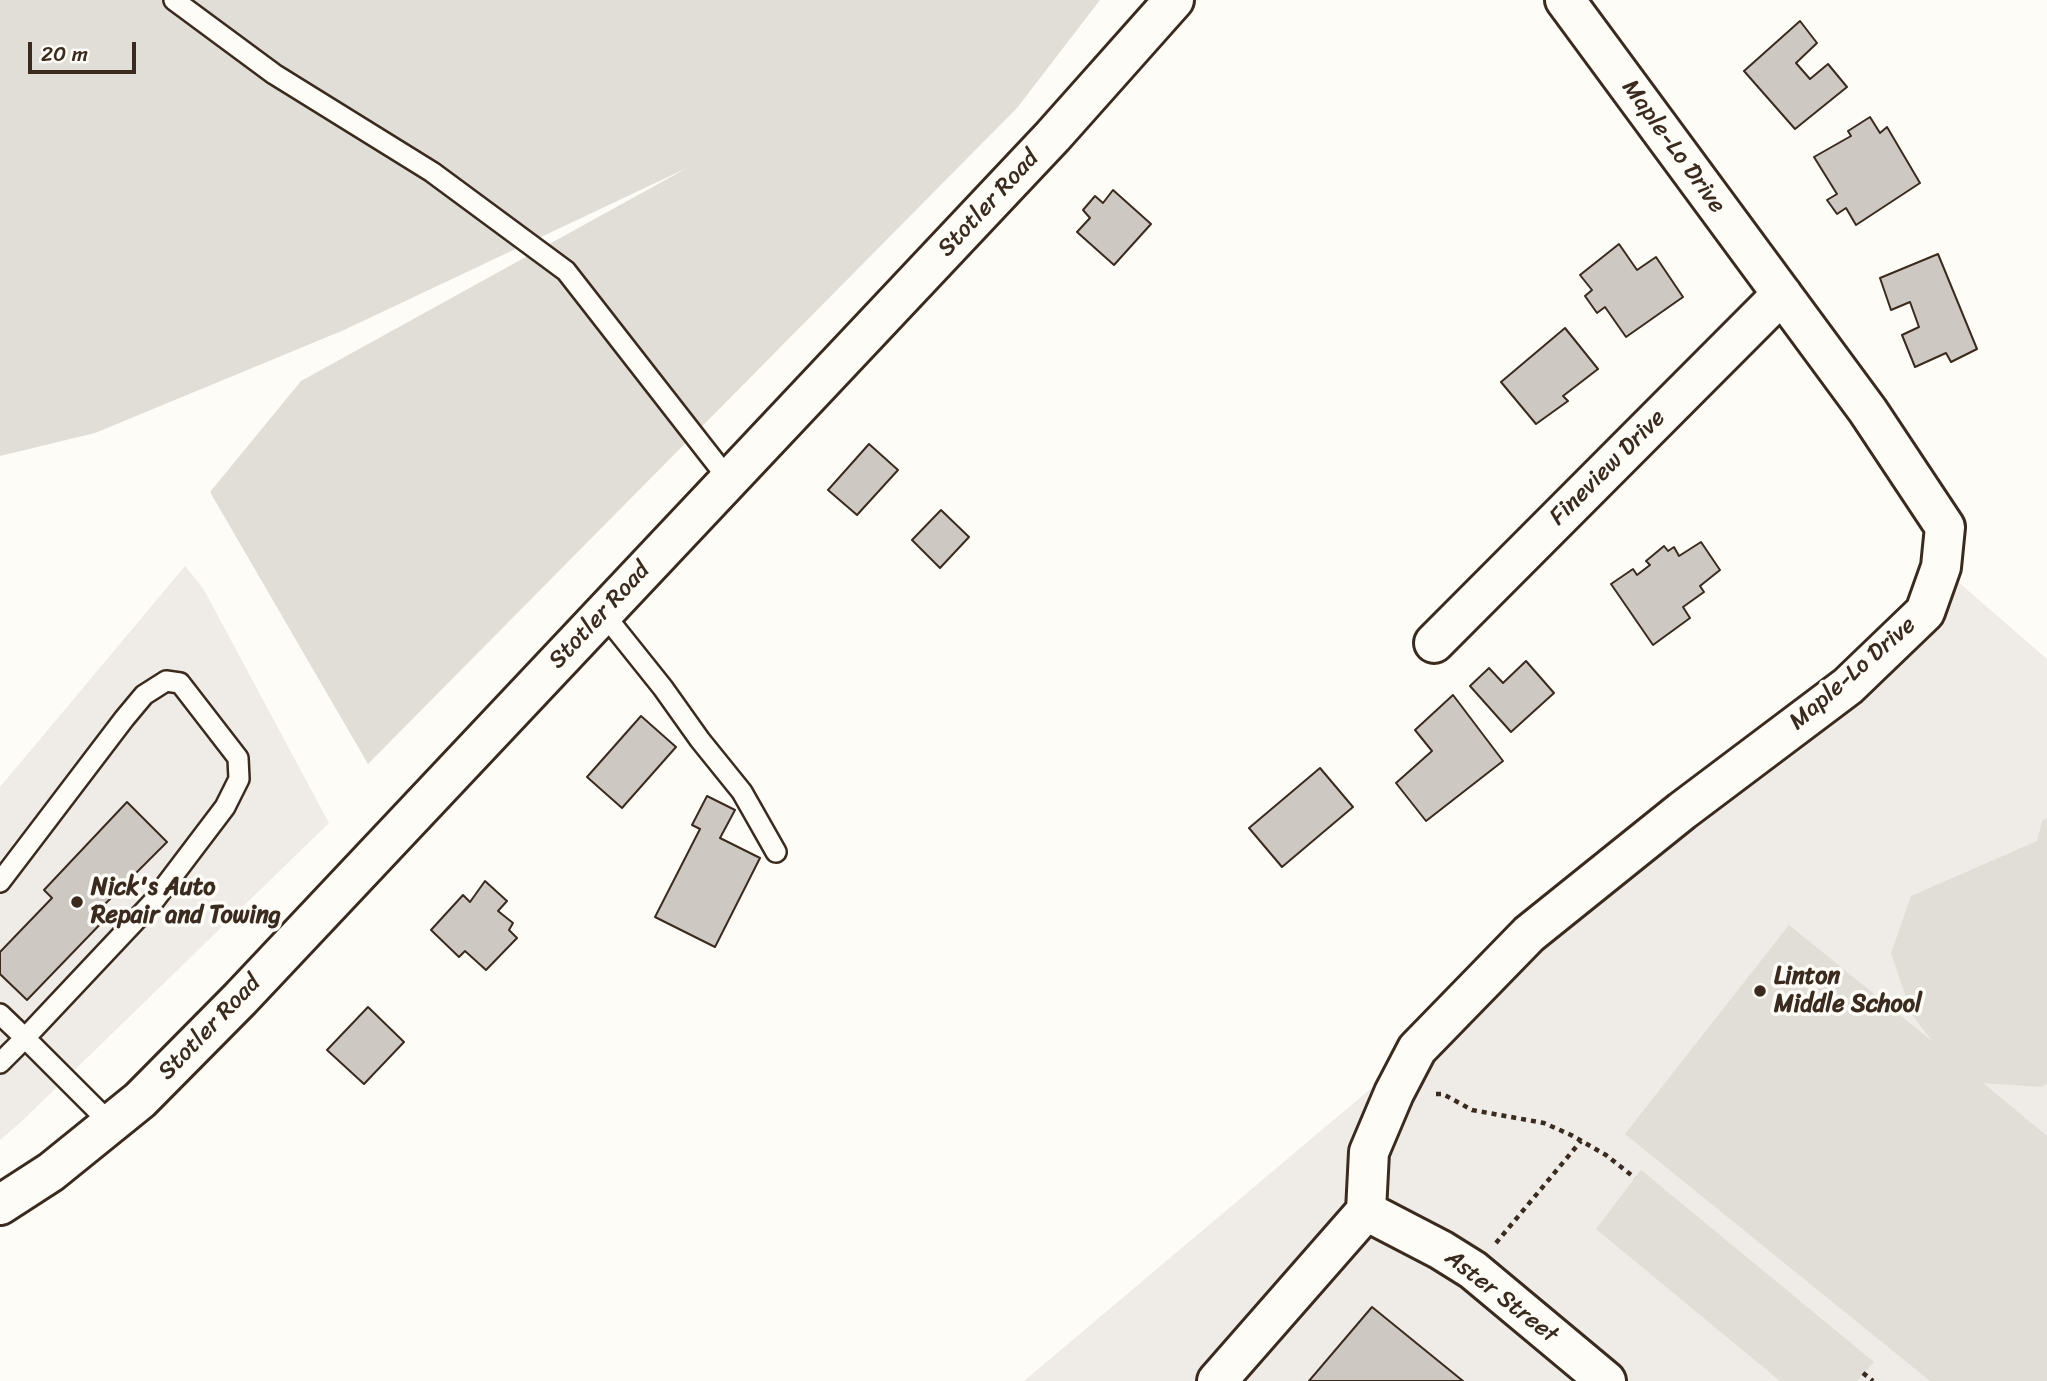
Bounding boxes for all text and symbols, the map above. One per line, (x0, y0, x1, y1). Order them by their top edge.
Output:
scale bar (32, 28, 140, 72)
text: 20 m (41, 35, 88, 73)
street label: Maple-Lo Drive (1615, 75, 1731, 219)
street label: Stotler Road (932, 145, 1046, 263)
street label: Fineview Drive (1544, 404, 1672, 532)
street label: Stotler Road (543, 557, 657, 675)
street label: Maple-Lo Drive (1784, 611, 1922, 737)
place label: Nick's Auto Repair and Towing (91, 874, 281, 930)
marker: Nick's Auto Repair and Towing (69, 894, 85, 910)
place label: Linton Middle School (1774, 963, 1922, 1019)
street label: Stotler Road (153, 969, 267, 1087)
marker: Linton Middle School (1752, 983, 1768, 999)
street label: Aster Street (1439, 1244, 1563, 1350)

